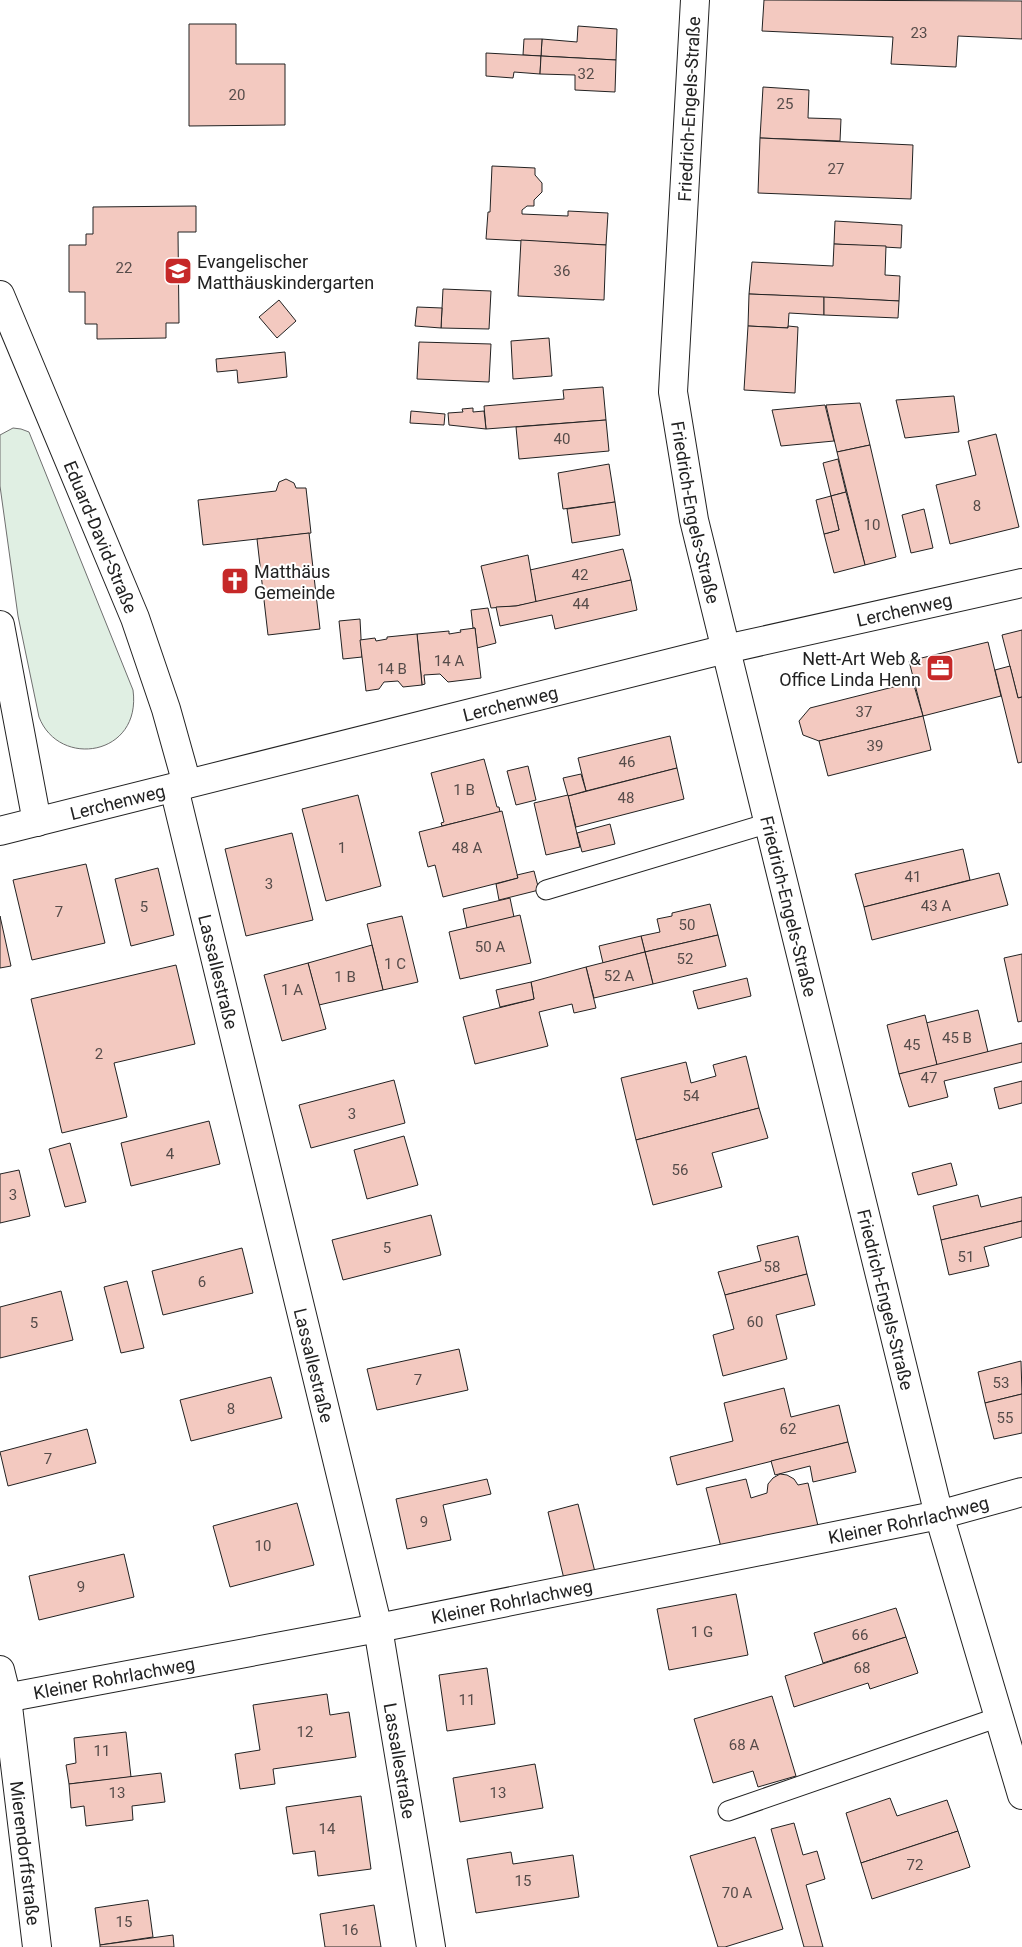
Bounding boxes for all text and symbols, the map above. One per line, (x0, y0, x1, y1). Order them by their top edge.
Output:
street label: Friedrich-Engels-Straße (674, 16, 704, 202)
house number: 23 (911, 24, 927, 42)
house number: 32 (578, 65, 594, 83)
house number: 20 (229, 86, 245, 104)
house number: 25 (777, 95, 793, 113)
house number: 27 (828, 160, 844, 178)
place label: Evangelischer Matthäuskindergarten (197, 251, 374, 293)
school or university icon: Evangelischer Matthäuskindergarten (163, 256, 193, 286)
house number: 22 (116, 259, 132, 277)
house number: 36 (554, 262, 570, 280)
street label: Friedrich-Engels-Straße (667, 419, 725, 606)
house number: 40 (554, 430, 570, 448)
street label: Eduard-David-Straße (60, 457, 142, 616)
house number: 8 (973, 497, 981, 515)
house number: 10 (864, 516, 880, 534)
place label: Matthäus Gemeinde (254, 561, 335, 603)
church icon: Matthäus Gemeinde (220, 566, 250, 596)
house number: 42 (572, 566, 588, 584)
street label: Lerchenweg (854, 588, 954, 630)
house number: 44 (573, 595, 590, 613)
place label: Nett-Art Web & Office Linda Henn (779, 648, 922, 690)
house number: 14 A (434, 652, 464, 670)
office icon: Nett-Art Web & Office Linda Henn (925, 653, 955, 683)
house number: 14 B (377, 660, 407, 678)
street label: Lerchenweg (461, 681, 560, 725)
house number: 37 (856, 703, 872, 721)
house number: 39 (867, 737, 883, 755)
house number: 46 (619, 753, 635, 771)
street label: Lerchenweg (68, 780, 167, 824)
house number: 1 B (453, 781, 475, 799)
house number: 48 (618, 789, 634, 807)
street label: Friedrich-Engels-Straße (757, 813, 821, 999)
house number: 1 (338, 839, 346, 857)
house number: 48 A (452, 839, 482, 857)
house number: 41 (905, 868, 921, 886)
house number: 3 (265, 875, 273, 893)
house number: 43 A (921, 897, 951, 915)
house number: 5 (140, 898, 148, 916)
house number: 7 (55, 903, 63, 921)
street label: Lassallestraße (195, 912, 243, 1031)
house number: 50 (679, 916, 695, 934)
house number: 50 A (475, 938, 505, 956)
house number: 52 (677, 950, 693, 968)
house number: 1 C (384, 955, 406, 973)
house number: 52 A (604, 967, 634, 985)
house number: 1 B (334, 968, 356, 986)
house number: 1 A (281, 981, 303, 999)
house number: 45 B (942, 1029, 972, 1047)
house number: 45 (904, 1036, 920, 1054)
house number: 2 (95, 1045, 103, 1063)
house number: 47 (921, 1069, 937, 1087)
house number: 54 (683, 1087, 700, 1105)
house number: 3 (348, 1105, 356, 1123)
house number: 4 (166, 1145, 175, 1163)
house number: 56 (672, 1161, 688, 1179)
house number: 3 (9, 1186, 17, 1204)
street label: Friedrich-Engels-Straße (854, 1207, 918, 1392)
house number: 5 (383, 1239, 391, 1257)
house number: 51 (958, 1248, 974, 1266)
house number: 58 (764, 1258, 780, 1276)
house number: 6 (198, 1273, 206, 1291)
street label: Lassallestraße (290, 1306, 338, 1425)
house number: 60 (747, 1313, 763, 1331)
house number: 5 (30, 1314, 38, 1332)
house number: 7 (414, 1371, 422, 1389)
house number: 53 (993, 1374, 1009, 1392)
house number: 8 (227, 1400, 235, 1418)
house number: 55 (997, 1409, 1013, 1427)
house number: 62 (780, 1420, 796, 1438)
house number: 7 (44, 1450, 52, 1468)
street label: Kleiner Rohrlachweg (826, 1491, 991, 1548)
house number: 9 (420, 1513, 428, 1531)
house number: 10 (255, 1537, 271, 1555)
street label: Kleiner Rohrlachweg (429, 1575, 594, 1628)
house number: 9 (77, 1578, 85, 1596)
house number: 1 G (691, 1623, 713, 1641)
house number: 66 (852, 1626, 868, 1644)
street label: Kleiner Rohrlachweg (32, 1652, 196, 1703)
house number: 68 (854, 1659, 870, 1677)
house number: 11 (459, 1691, 475, 1709)
street label: Lassallestraße (380, 1701, 420, 1820)
house number: 12 (297, 1723, 313, 1741)
house number: 68 A (729, 1736, 759, 1754)
house number: 11 (94, 1742, 110, 1760)
street label: Mierendorffstraße (7, 1780, 45, 1926)
house number: 13 (109, 1784, 125, 1802)
house number: 13 (490, 1784, 506, 1802)
house number: 14 (319, 1820, 336, 1838)
house number: 72 (907, 1856, 923, 1874)
house number: 15 (515, 1872, 531, 1890)
house number: 70 A (722, 1884, 752, 1902)
house number: 15 (116, 1913, 132, 1931)
house number: 16 (342, 1921, 358, 1939)

